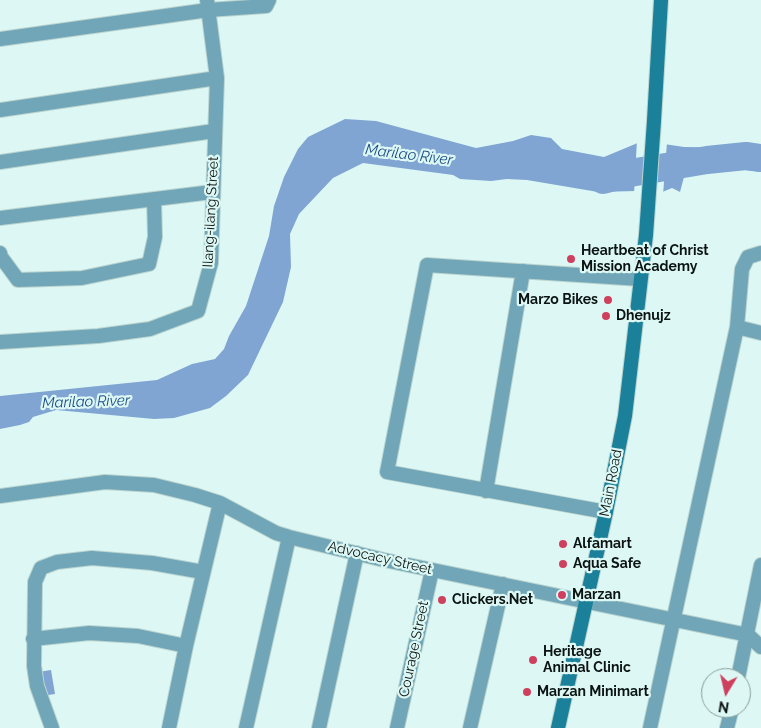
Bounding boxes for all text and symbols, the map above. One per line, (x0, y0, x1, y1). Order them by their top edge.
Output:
water label: Marilao River (364, 141, 454, 169)
street label: Ilang-ilang Street (200, 156, 222, 268)
place label: Heartbeat of Christ Mission Academy (581, 243, 709, 276)
marker: Heartbeat of Christ Mission Academy (565, 253, 577, 265)
place label: Marzo Bikes (518, 292, 598, 308)
marker: Marzo Bikes (602, 294, 614, 306)
place label: Dhenujz (616, 308, 671, 324)
marker: Dhenujz (600, 310, 612, 322)
water label: Marilao River (42, 391, 130, 413)
street label: Main Road (596, 448, 626, 518)
place label: Alfamart (573, 536, 632, 552)
street label: Advocacy Street (326, 538, 434, 578)
marker: Alfamart (557, 538, 569, 550)
place label: Aqua Safe (573, 556, 641, 572)
marker: Aqua Safe (557, 558, 569, 570)
place label: Marzan (572, 587, 621, 603)
marker: Marzan (556, 589, 568, 601)
place label: Clickers.Net (452, 592, 533, 608)
marker: Clickers.Net (436, 594, 448, 606)
street label: Courage Street (396, 599, 432, 699)
place label: Heritage Animal Clinic (543, 644, 631, 676)
marker: Heritage Animal Clinic (527, 654, 539, 666)
north arrow (701, 668, 751, 718)
place label: Marzan Minimart (537, 684, 649, 700)
marker: Marzan Minimart (521, 686, 533, 698)
text: N (717, 698, 730, 716)

